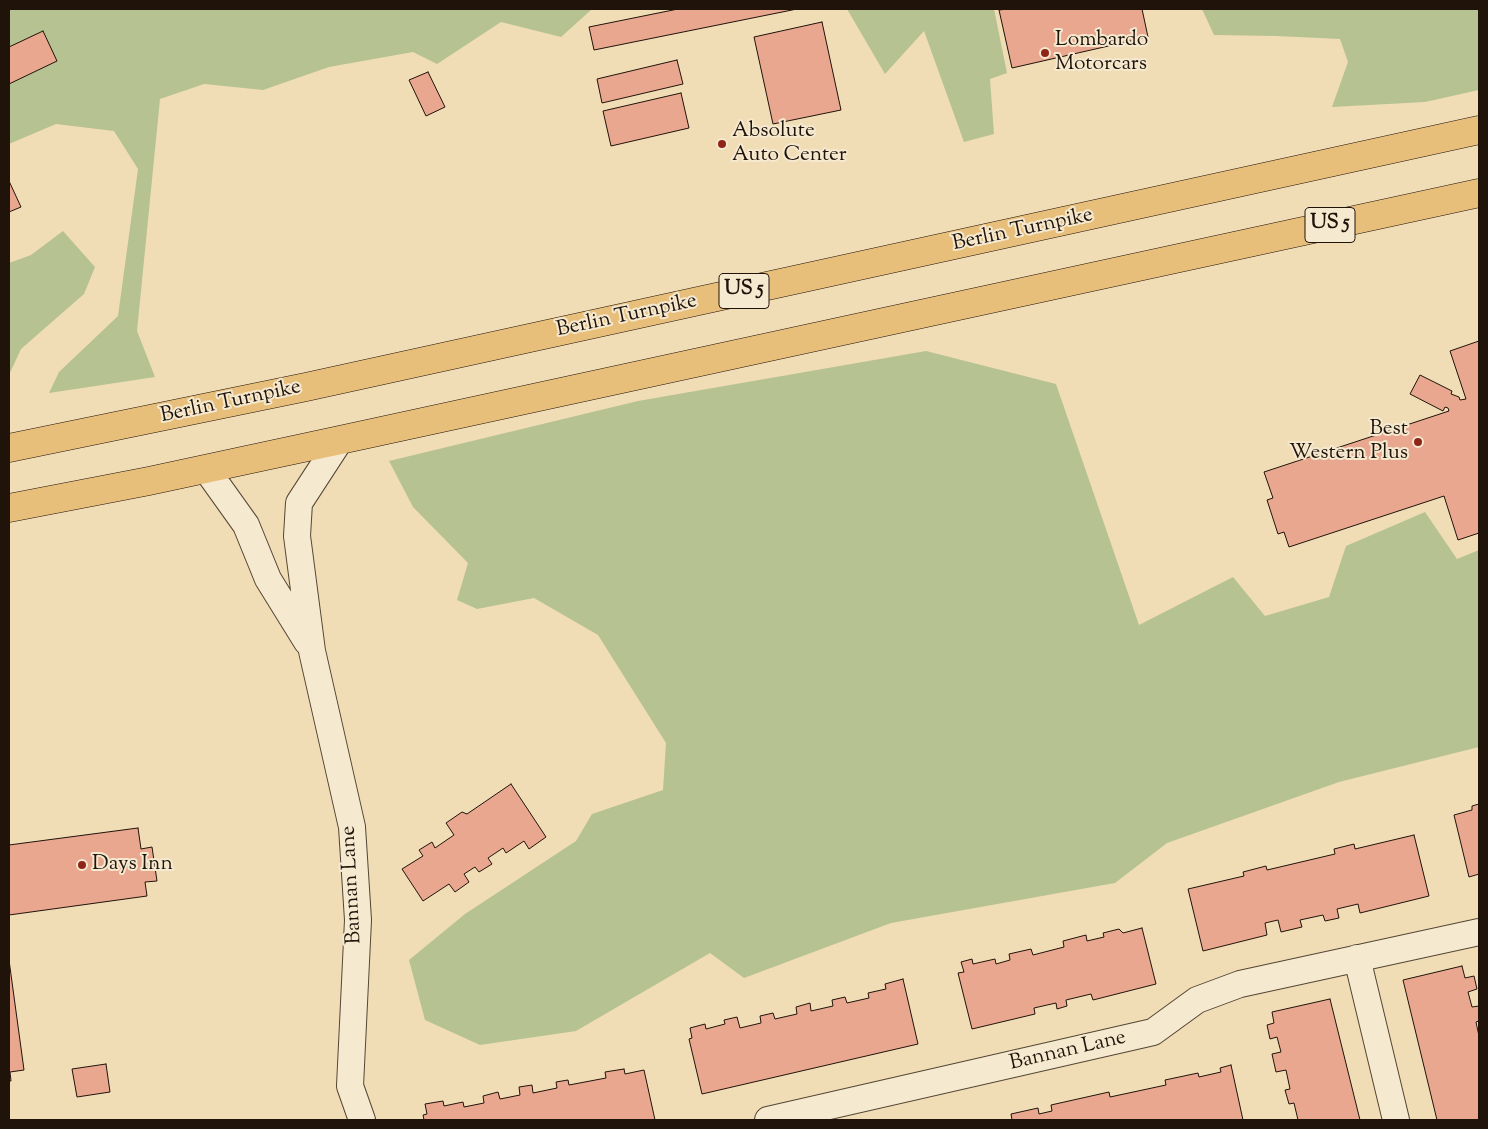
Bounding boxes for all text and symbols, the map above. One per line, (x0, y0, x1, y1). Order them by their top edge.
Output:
place label: Lombardo Motorcars (1055, 28, 1148, 78)
marker: Lombardo Motorcars (1039, 47, 1051, 59)
place label: Absolute Auto Center (732, 119, 847, 169)
marker: Absolute Auto Center (716, 138, 728, 150)
street label: Berlin Turnpike (950, 204, 1096, 258)
road number: US 5 (1305, 208, 1355, 242)
road number: US 5 (719, 274, 769, 308)
street label: Berlin Turnpike (554, 290, 700, 344)
street label: Berlin Turnpike (158, 376, 304, 430)
place label: Best Western Plus (1289, 417, 1408, 467)
marker: Best Western Plus (1412, 436, 1424, 448)
street label: Bannan Lane (337, 825, 369, 945)
place label: Days Inn (92, 852, 173, 878)
marker: Days Inn (76, 859, 88, 871)
street label: Bannan Lane (1007, 1026, 1129, 1078)

